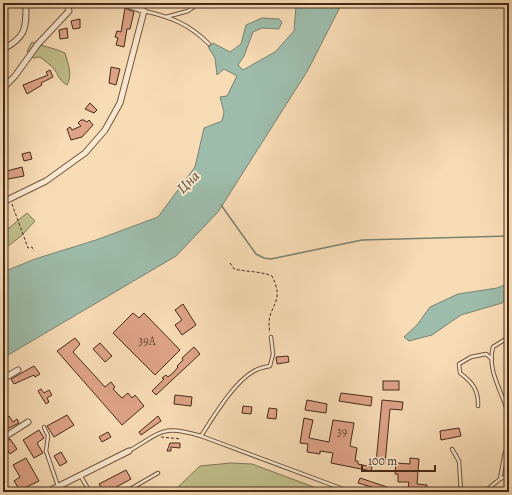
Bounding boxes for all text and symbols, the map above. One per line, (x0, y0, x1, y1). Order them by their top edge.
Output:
water label: Цна (172, 166, 204, 198)
house number: 39А (138, 333, 157, 349)
house number: 39 (337, 424, 347, 440)
scale bar (362, 447, 435, 473)
text: 100 m (368, 453, 397, 469)

